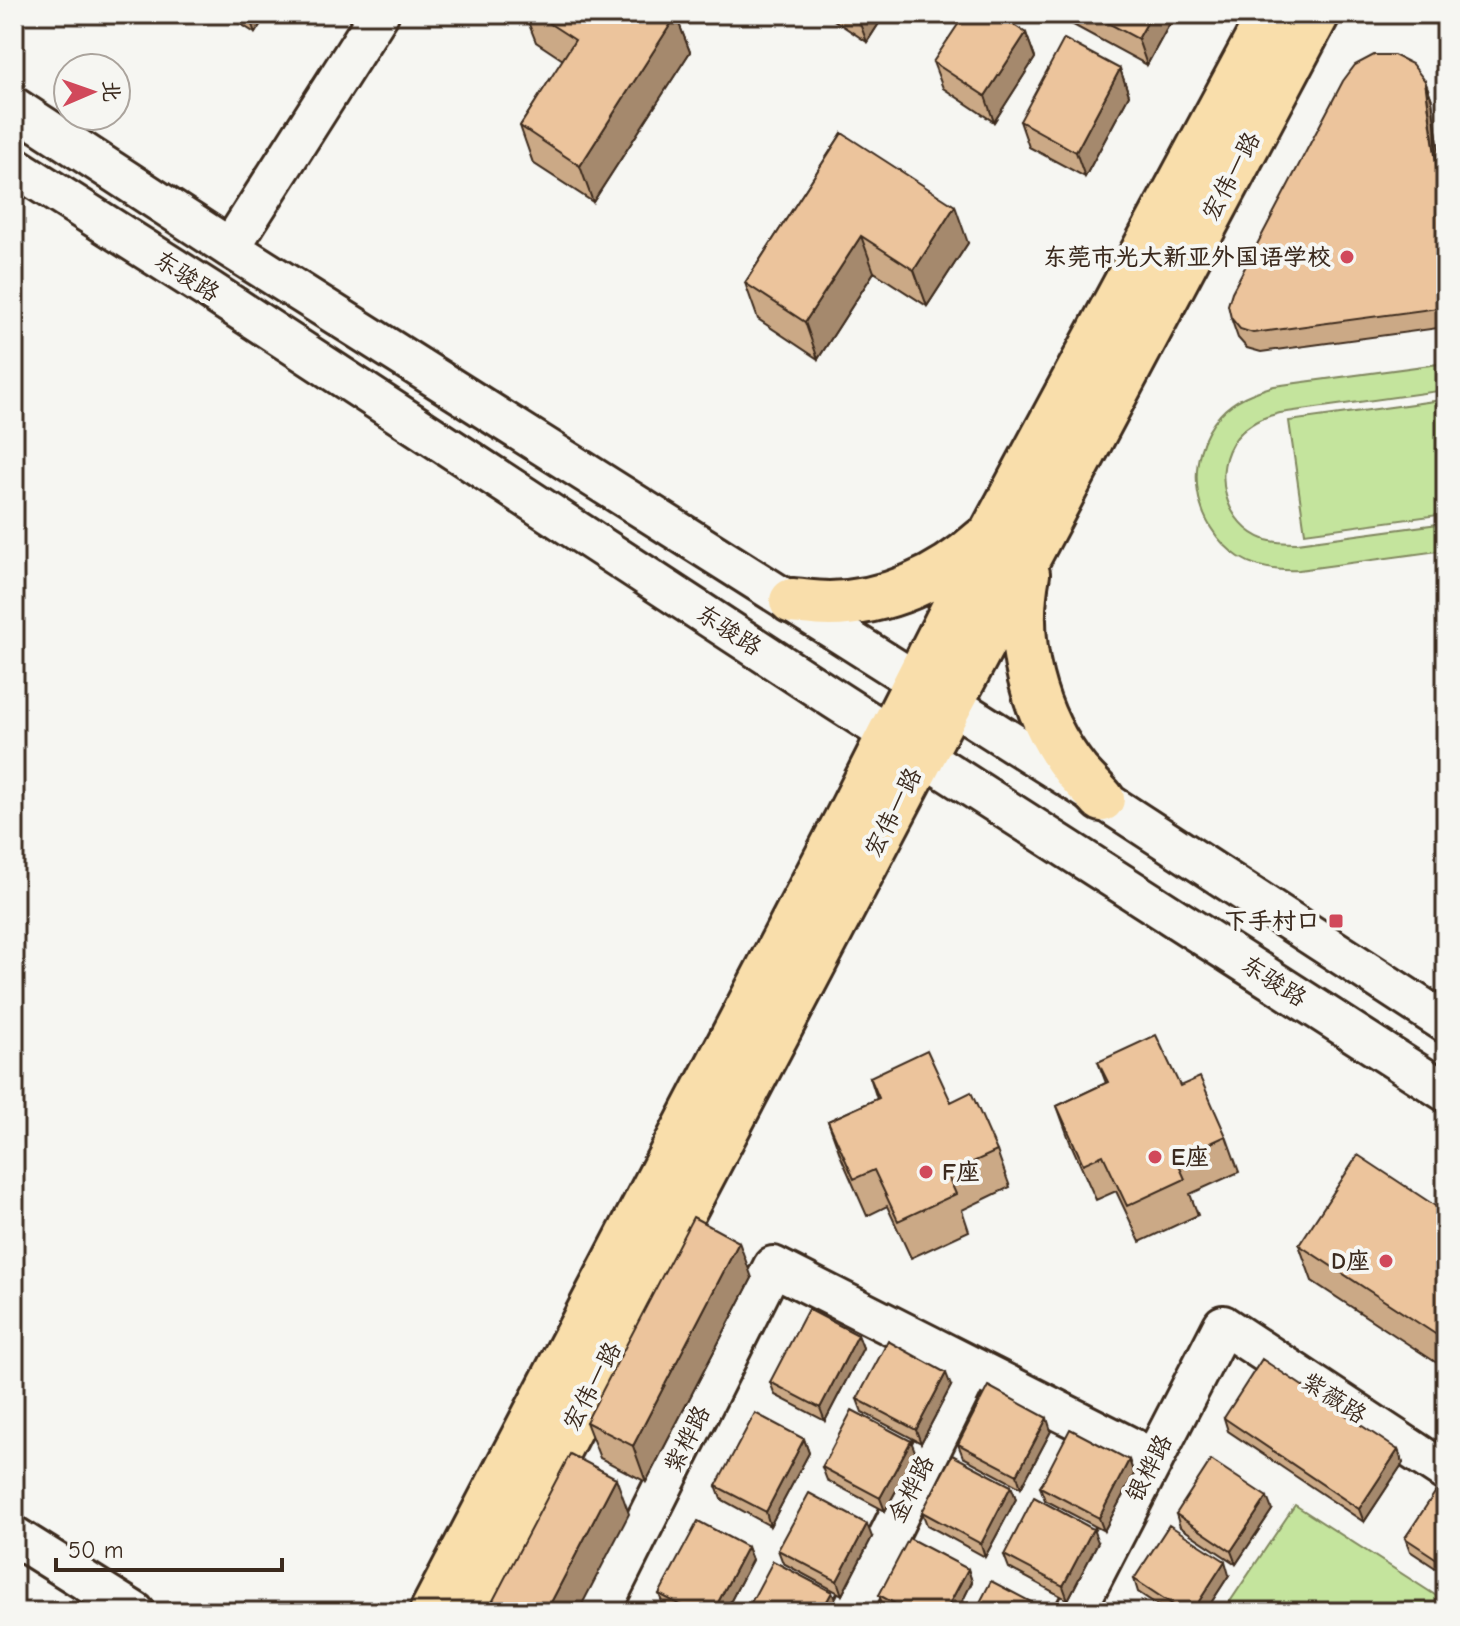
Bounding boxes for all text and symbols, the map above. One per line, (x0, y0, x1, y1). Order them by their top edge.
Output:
north arrow (52, 52, 132, 132)
text: 北 (98, 80, 124, 103)
street label: 宏伟一路 (1196, 127, 1266, 225)
place label: 东莞市光大新亚外国语学校 (1043, 243, 1331, 271)
street label: 东骏路 (149, 245, 225, 307)
marker: 东莞市光大新亚外国语学校 (1338, 248, 1356, 266)
street label: 东骏路 (691, 599, 767, 661)
street label: 宏伟一路 (859, 763, 927, 861)
place label: 下手村口 (1224, 907, 1320, 935)
marker: 下手村口 (1327, 912, 1345, 930)
street label: 东骏路 (1236, 950, 1312, 1012)
place label: E座 (1171, 1143, 1209, 1171)
marker: E座 (1146, 1148, 1164, 1166)
place label: F座 (942, 1158, 980, 1186)
marker: F座 (917, 1163, 935, 1181)
place label: D座 (1331, 1247, 1370, 1275)
marker: D座 (1377, 1252, 1395, 1270)
street label: 宏伟一路 (557, 1337, 627, 1435)
street label: 紫薇路 (1296, 1367, 1372, 1429)
street label: 紫桦路 (658, 1401, 716, 1477)
street label: 银桦路 (1120, 1430, 1178, 1506)
street label: 金桦路 (882, 1451, 940, 1527)
scale bar (56, 1522, 282, 1572)
text: 50 m (68, 1536, 124, 1564)

